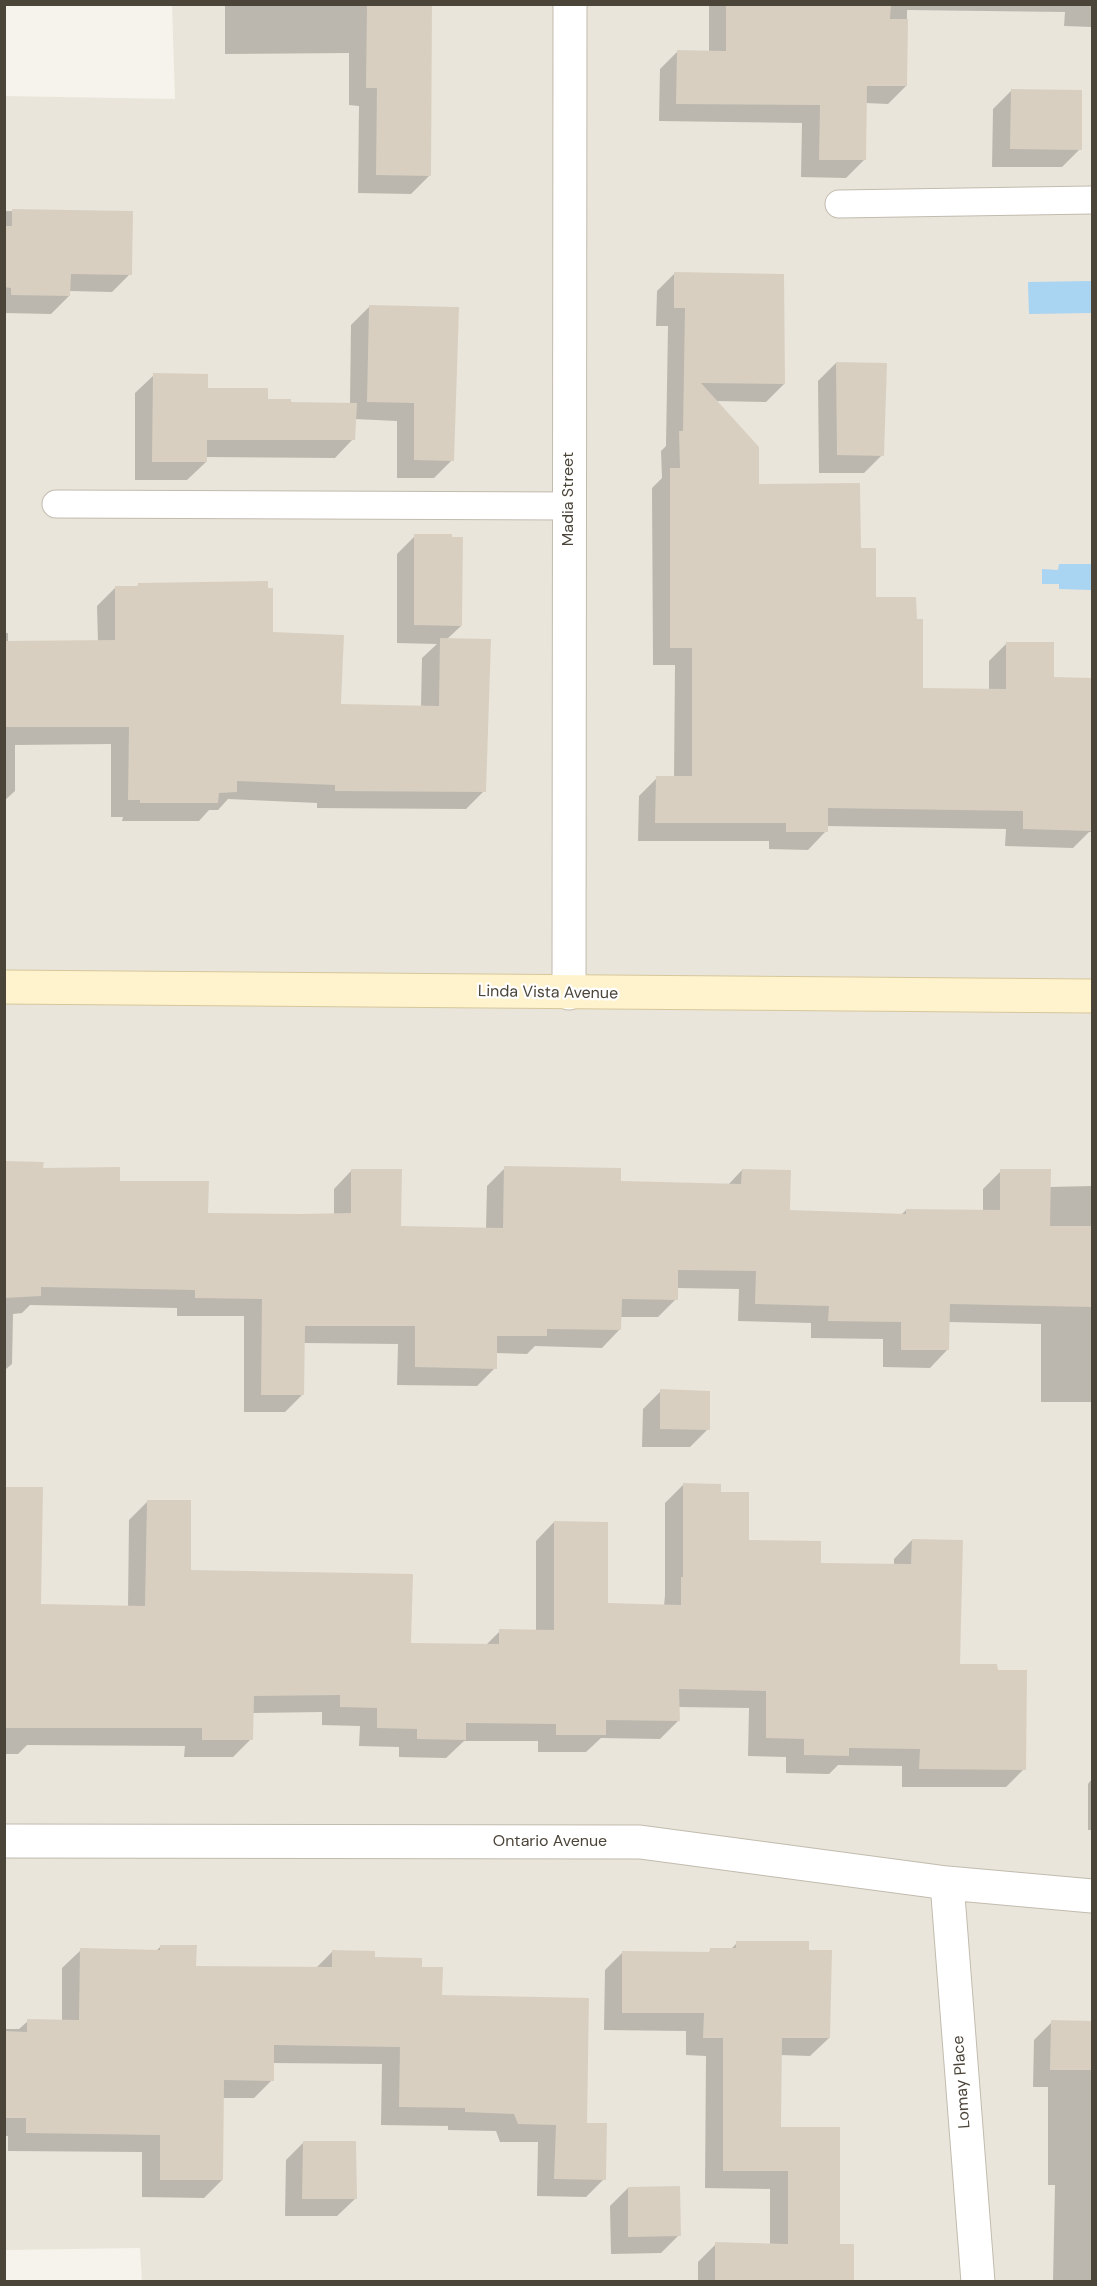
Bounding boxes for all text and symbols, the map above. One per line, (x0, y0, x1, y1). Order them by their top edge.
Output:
street label: Madia Street (559, 452, 579, 546)
street label: Linda Vista Avenue (478, 982, 618, 1004)
street label: Ontario Avenue (493, 1832, 607, 1852)
street label: Lomay Place (949, 2035, 975, 2129)

